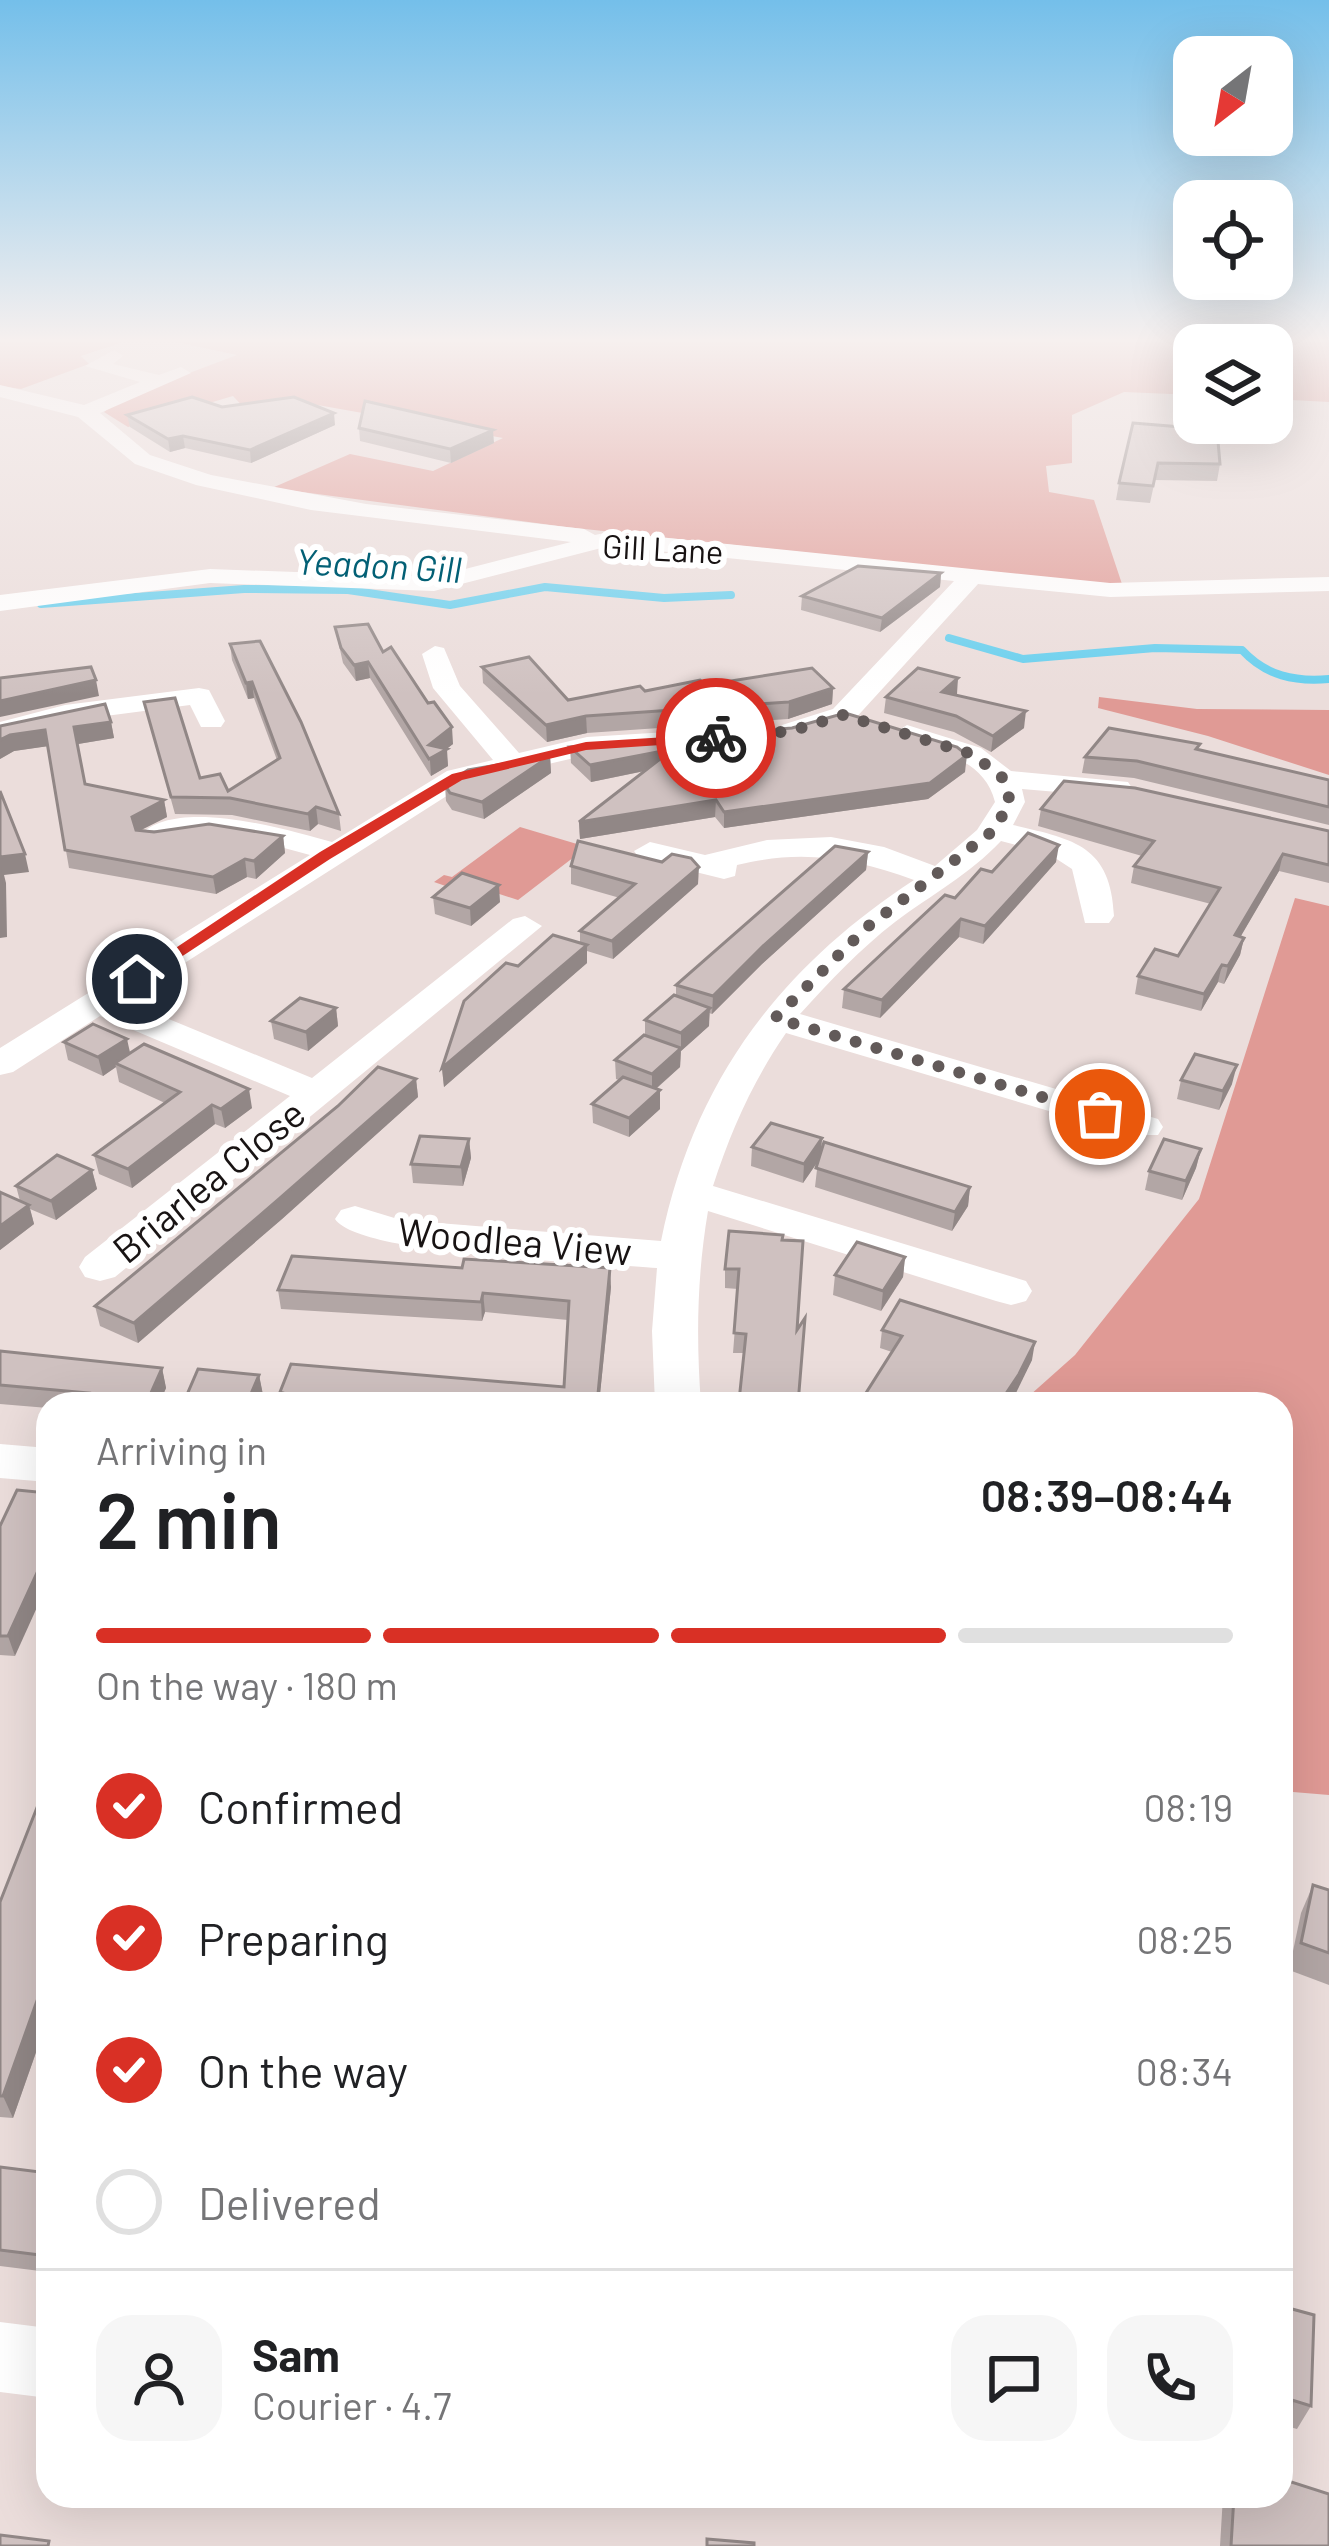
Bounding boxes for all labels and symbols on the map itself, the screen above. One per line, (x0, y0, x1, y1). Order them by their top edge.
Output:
north arrow (1173, 36, 1293, 156)
street label: Gill Lane (601, 525, 725, 571)
water label: Yeadon Gill (295, 538, 463, 590)
courier (656, 678, 776, 798)
pin (86, 928, 188, 1030)
pin (1049, 1063, 1151, 1165)
street label: Briarlea Close (102, 1088, 314, 1272)
street label: Woodlea View (396, 1206, 634, 1274)

